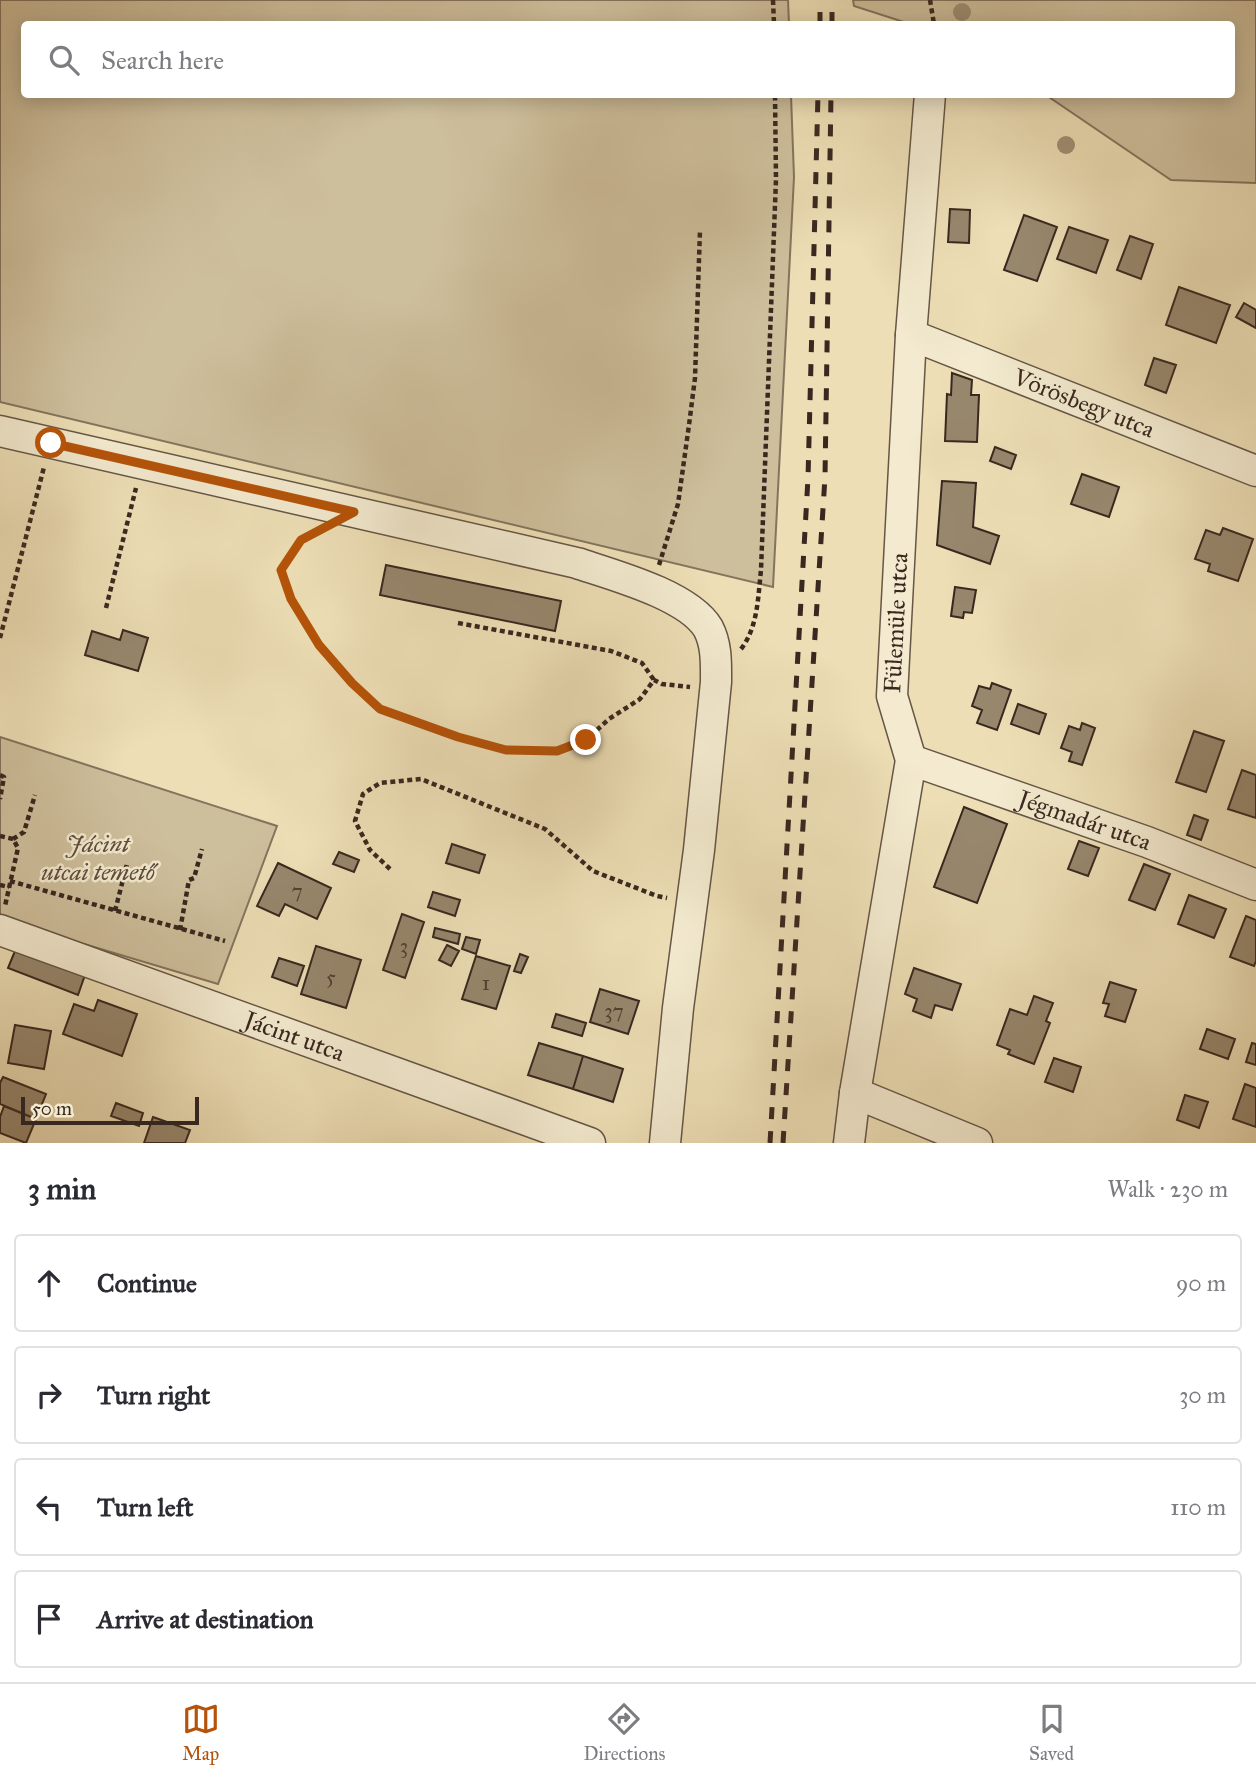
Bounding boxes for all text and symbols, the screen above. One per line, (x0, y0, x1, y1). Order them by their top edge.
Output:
search box (21, 21, 1235, 98)
icon: search (45, 41, 83, 79)
text: Search here (101, 44, 224, 76)
street label: Vörösbegy utca (1008, 362, 1160, 445)
route start (35, 427, 66, 458)
street label: Fülemüle utca (877, 551, 915, 694)
route end (570, 724, 601, 755)
street label: Jégmadár utca (1012, 782, 1156, 858)
park label: Jácint utcai temető (41, 829, 159, 887)
house number: 7 (291, 878, 303, 904)
house number: 3 (400, 933, 408, 959)
house number: 5 (326, 964, 336, 990)
house number: 1 (482, 970, 490, 996)
house number: 37 (604, 998, 624, 1024)
street label: Jácint utca (238, 1003, 349, 1068)
scale bar (21, 1094, 200, 1126)
text: 50 m (32, 1097, 72, 1120)
text: 3 min (28, 1171, 96, 1207)
text: Walk · 230 m (1108, 1175, 1228, 1203)
icon: ahead (30, 1264, 68, 1302)
text: Continue (97, 1267, 197, 1299)
text: 90 m (1176, 1269, 1226, 1297)
icon: right (30, 1376, 68, 1414)
text: Turn right (97, 1379, 210, 1411)
text: 30 m (1179, 1381, 1226, 1409)
icon: left (30, 1488, 68, 1526)
text: Turn left (97, 1491, 193, 1523)
text: 110 m (1170, 1493, 1226, 1521)
icon: arrive (30, 1600, 68, 1638)
text: Arrive at destination (97, 1603, 314, 1635)
tab: Map (182, 1700, 220, 1765)
tab: Directions (583, 1700, 665, 1765)
tab: Saved (1029, 1700, 1074, 1765)

